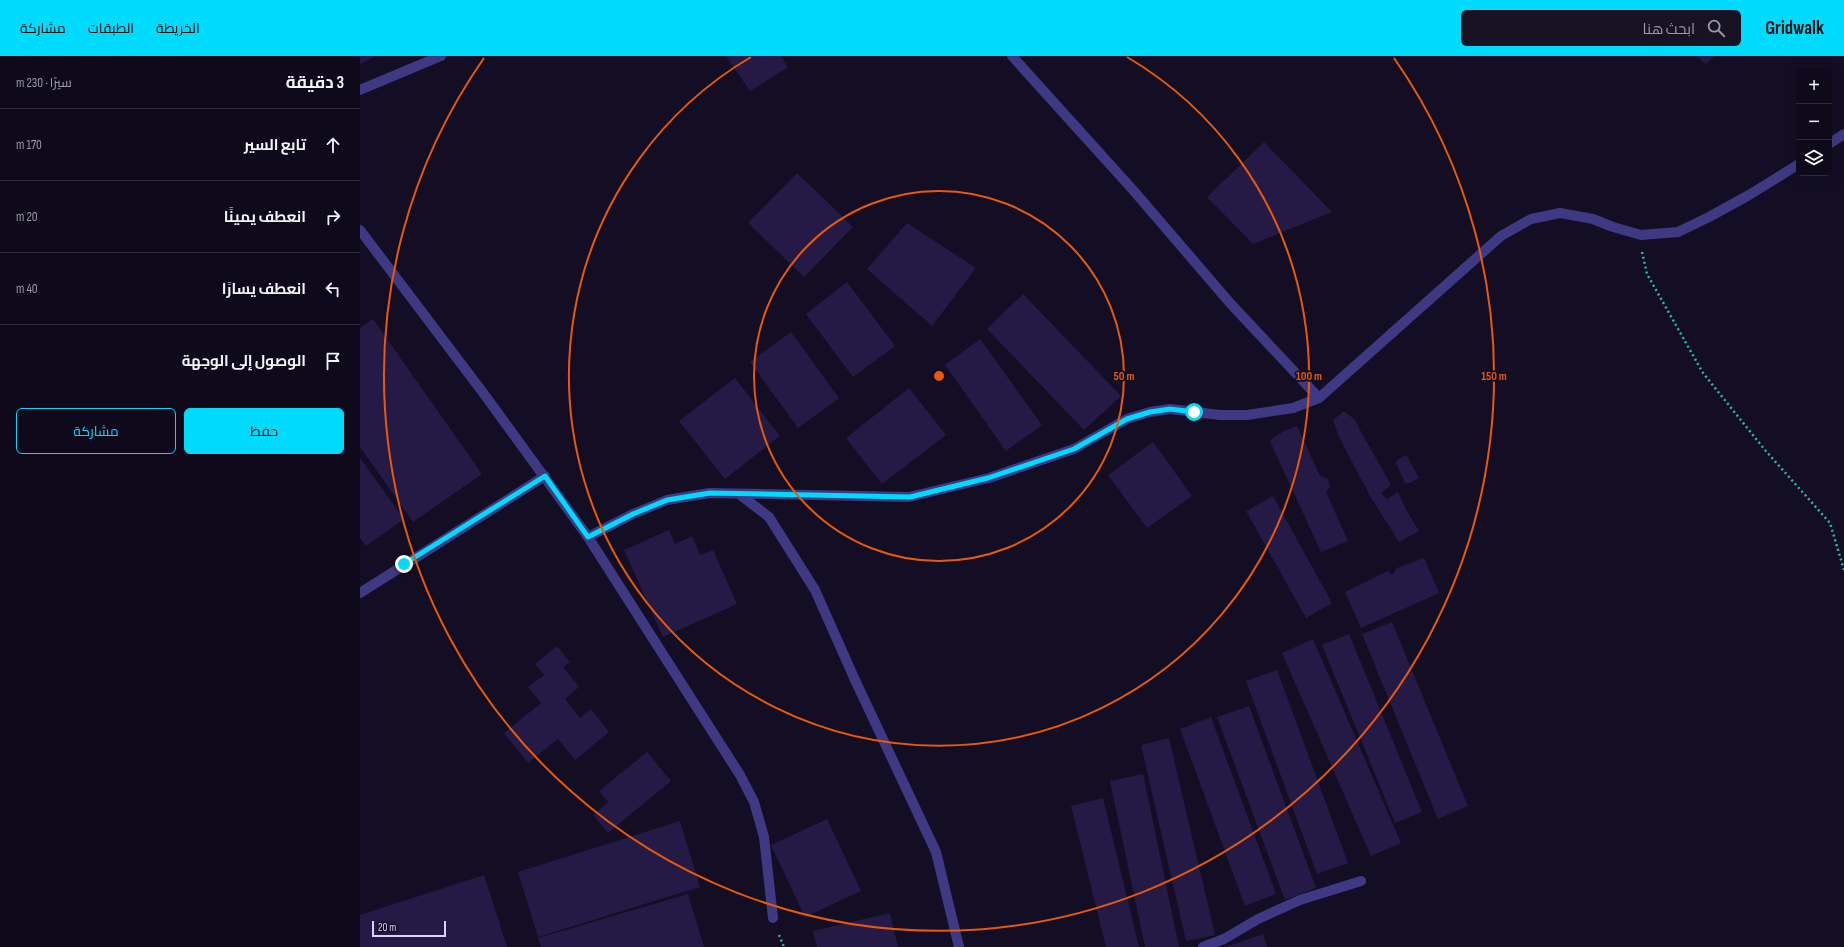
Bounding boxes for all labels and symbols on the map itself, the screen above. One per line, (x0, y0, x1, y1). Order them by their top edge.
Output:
centre of rings (932, 369, 946, 383)
text: 50 m (1114, 369, 1134, 384)
text: 100 m (1296, 369, 1322, 384)
text: 150 m (1481, 369, 1507, 384)
route start (1185, 403, 1203, 421)
route end (395, 555, 413, 573)
scale bar (372, 919, 446, 938)

